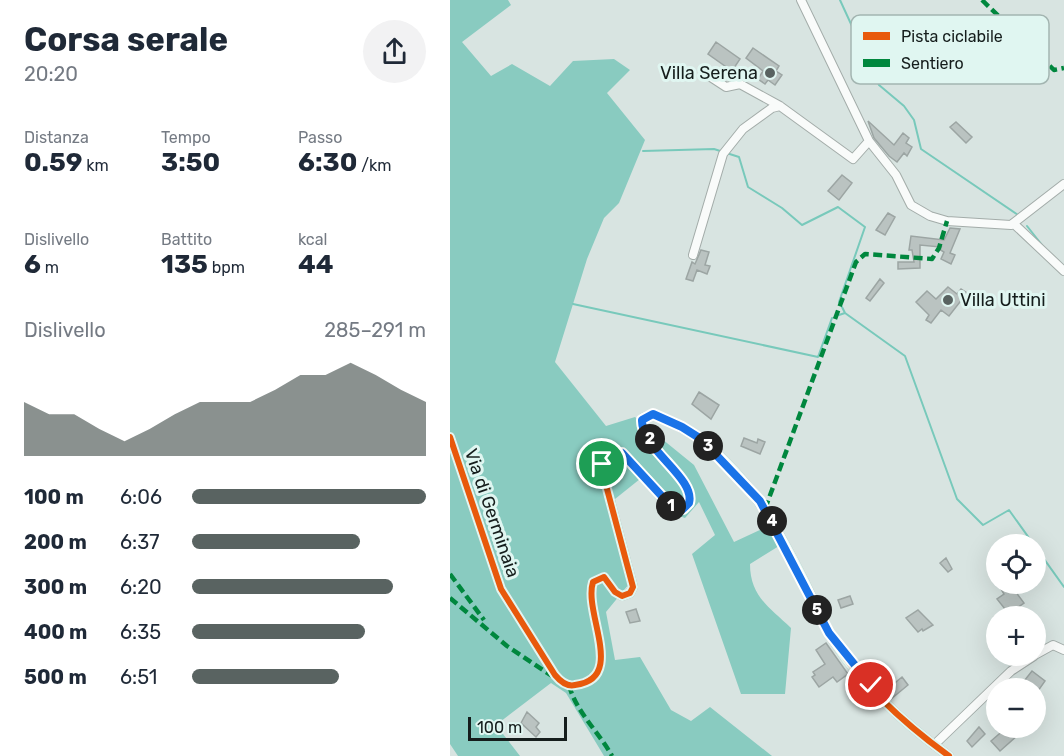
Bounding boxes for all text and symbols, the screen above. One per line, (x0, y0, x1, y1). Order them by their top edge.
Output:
legend (851, 15, 1049, 84)
text: Corsa serale (24, 20, 228, 59)
button: share (363, 20, 426, 83)
text: Pista ciclabile (901, 27, 1003, 46)
text: Sentiero (901, 54, 964, 73)
text: 20:20 (24, 62, 78, 86)
place label: Villa Serena (660, 62, 758, 84)
marker: Villa Serena (763, 66, 777, 80)
text: Distanza (24, 128, 89, 147)
text: Tempo (161, 128, 211, 147)
text: Passo (298, 128, 342, 147)
text: 0.59 (24, 147, 82, 178)
text: 3:50 (161, 147, 220, 178)
text: 6:30 (298, 147, 357, 178)
text: km (82, 156, 109, 175)
text: /km (357, 156, 391, 175)
text: Dislivello (24, 230, 89, 249)
text: Battito (161, 230, 212, 249)
text: kcal (298, 230, 327, 249)
text: 6 (24, 249, 41, 280)
text: 135 (161, 249, 208, 280)
text: 44 (298, 249, 334, 280)
text: m (41, 258, 59, 277)
text: bpm (208, 258, 245, 277)
place label: Villa Uttini (960, 289, 1046, 311)
marker: Villa Uttini (941, 293, 955, 307)
text: Dislivello (24, 318, 106, 342)
text: 285–291 m (324, 318, 426, 342)
pin: 2 (635, 424, 665, 454)
text: 2 (645, 429, 655, 448)
pin: 3 (693, 431, 723, 461)
text: 3 (703, 436, 713, 455)
pin (576, 438, 627, 489)
street label: Via di Germinaia (460, 446, 524, 580)
icon: arrive (585, 447, 618, 480)
text: 100 m (24, 485, 84, 509)
text: 6:06 (120, 485, 162, 509)
pin: 1 (656, 491, 686, 521)
text: 1 (667, 496, 675, 515)
pin: 4 (757, 506, 787, 536)
text: 4 (767, 511, 777, 530)
text: 200 m (24, 530, 87, 554)
text: 6:37 (120, 530, 159, 554)
map controls (986, 534, 1046, 738)
button: locate (986, 534, 1046, 594)
text: 300 m (24, 575, 87, 599)
text: 6:20 (120, 575, 162, 599)
pin: 5 (802, 595, 832, 625)
text: 5 (812, 600, 822, 619)
button: + (986, 606, 1046, 666)
text: 400 m (24, 620, 87, 644)
text: 6:35 (120, 620, 161, 644)
pin (845, 659, 896, 710)
text: 500 m (24, 665, 87, 689)
text: 6:51 (120, 665, 157, 689)
icon: check (854, 668, 887, 701)
button: − (986, 678, 1046, 738)
scale bar (468, 714, 567, 742)
text: 100 m (477, 718, 522, 737)

